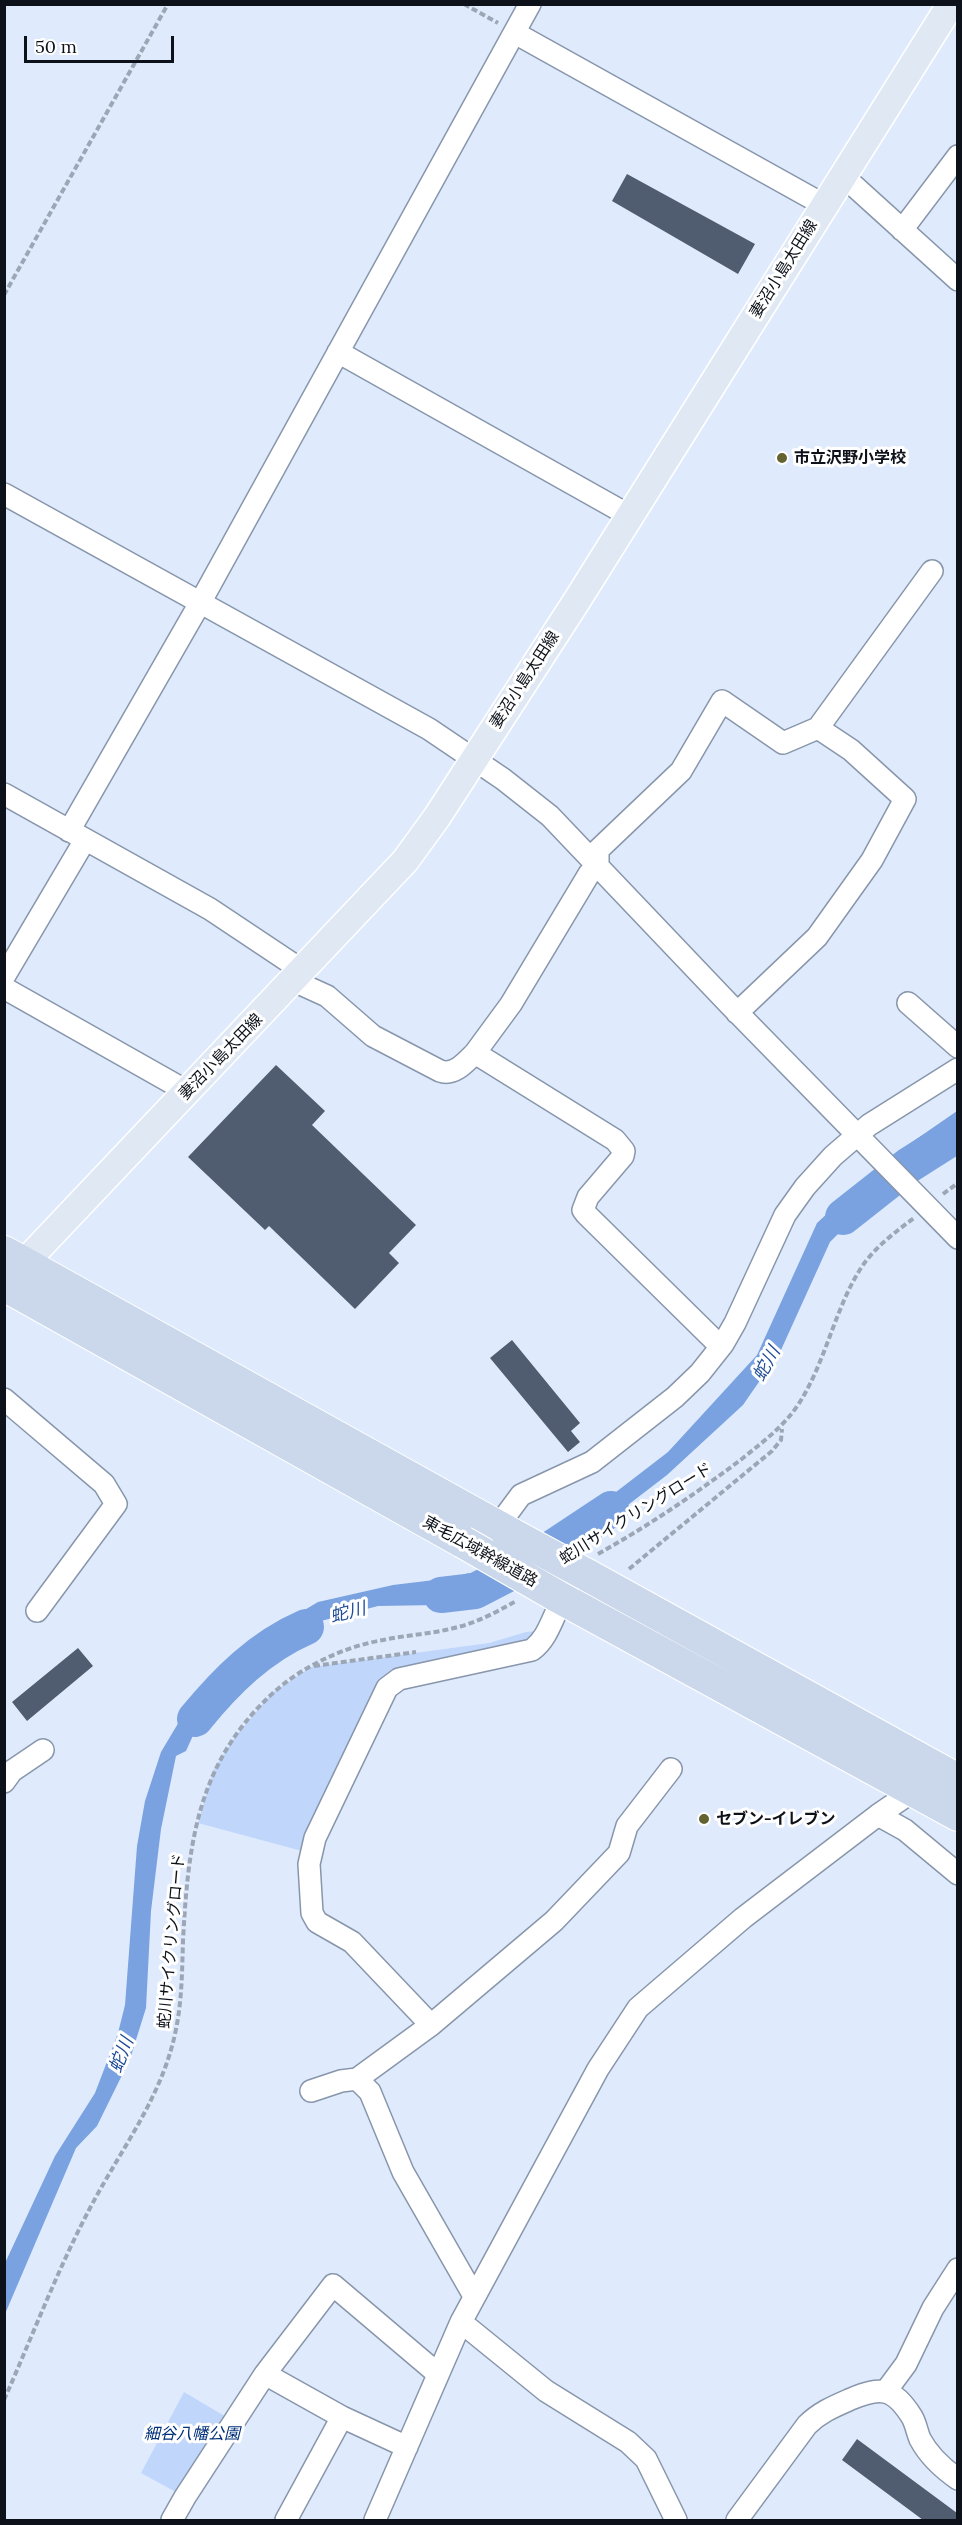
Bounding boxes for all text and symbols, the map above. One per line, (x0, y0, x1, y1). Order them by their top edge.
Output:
scale bar (27, 24, 177, 62)
text: 50 m (35, 35, 77, 58)
street label: 妻沼小島太田線 (746, 216, 822, 322)
place label: 市立沢野小学校 (794, 448, 906, 468)
marker: 市立沢野小学校 (775, 451, 789, 465)
street label: 妻沼小島太田線 (486, 628, 564, 732)
street label: 妻沼小島太田線 (175, 1010, 267, 1104)
water label: 蛇川 (749, 1343, 785, 1385)
street label: 蛇川サイクリングロード (556, 1459, 716, 1569)
street label: 東毛広域幹線道路 (419, 1513, 541, 1591)
water label: 蛇川 (328, 1598, 368, 1628)
place label: セブン-イレブン (716, 1809, 836, 1829)
marker: セブン-イレブン (697, 1812, 711, 1826)
street label: 蛇川サイクリングロード (155, 1852, 189, 2030)
water label: 蛇川 (105, 2034, 139, 2076)
park label: 細谷八幡公園 (144, 2424, 240, 2444)

